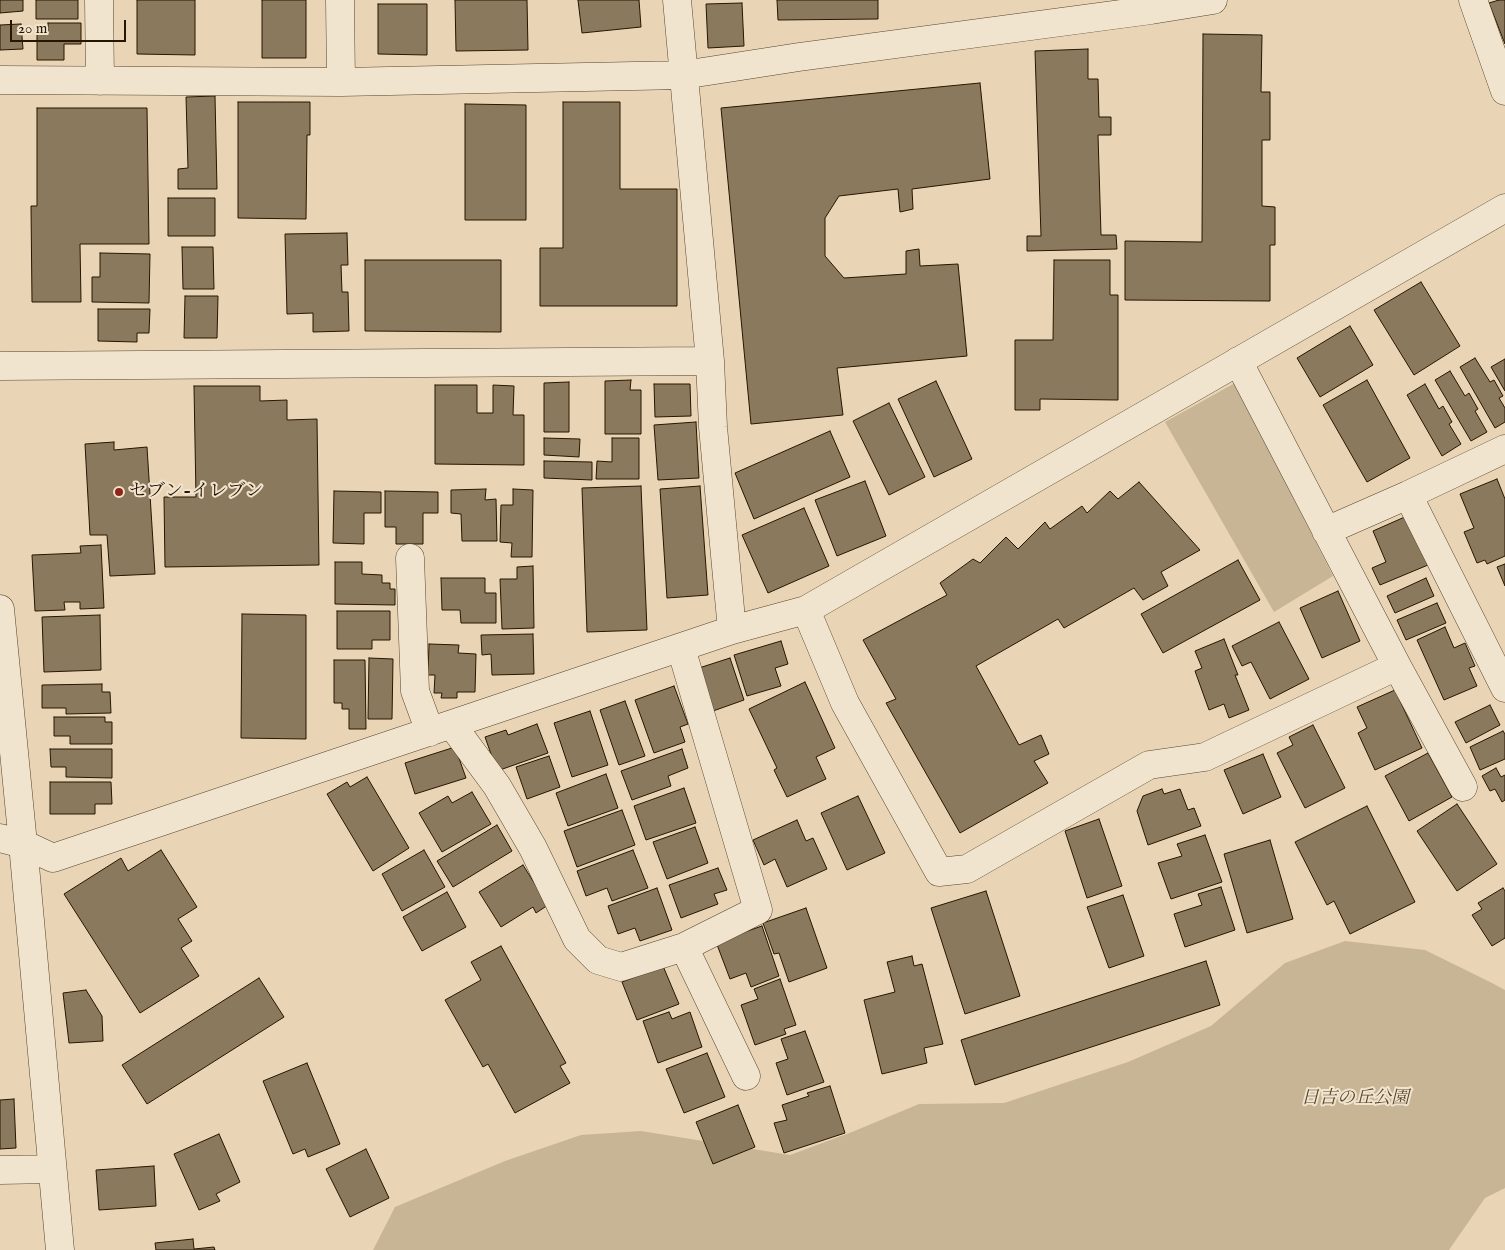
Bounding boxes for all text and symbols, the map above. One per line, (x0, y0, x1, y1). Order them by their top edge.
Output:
scale bar (12, 10, 129, 42)
text: 20 m (18, 19, 47, 38)
place label: セブン-イレブン (129, 481, 263, 503)
marker: セブン-イレブン (113, 486, 125, 498)
park label: 日吉の丘公園 (1301, 1088, 1409, 1110)

